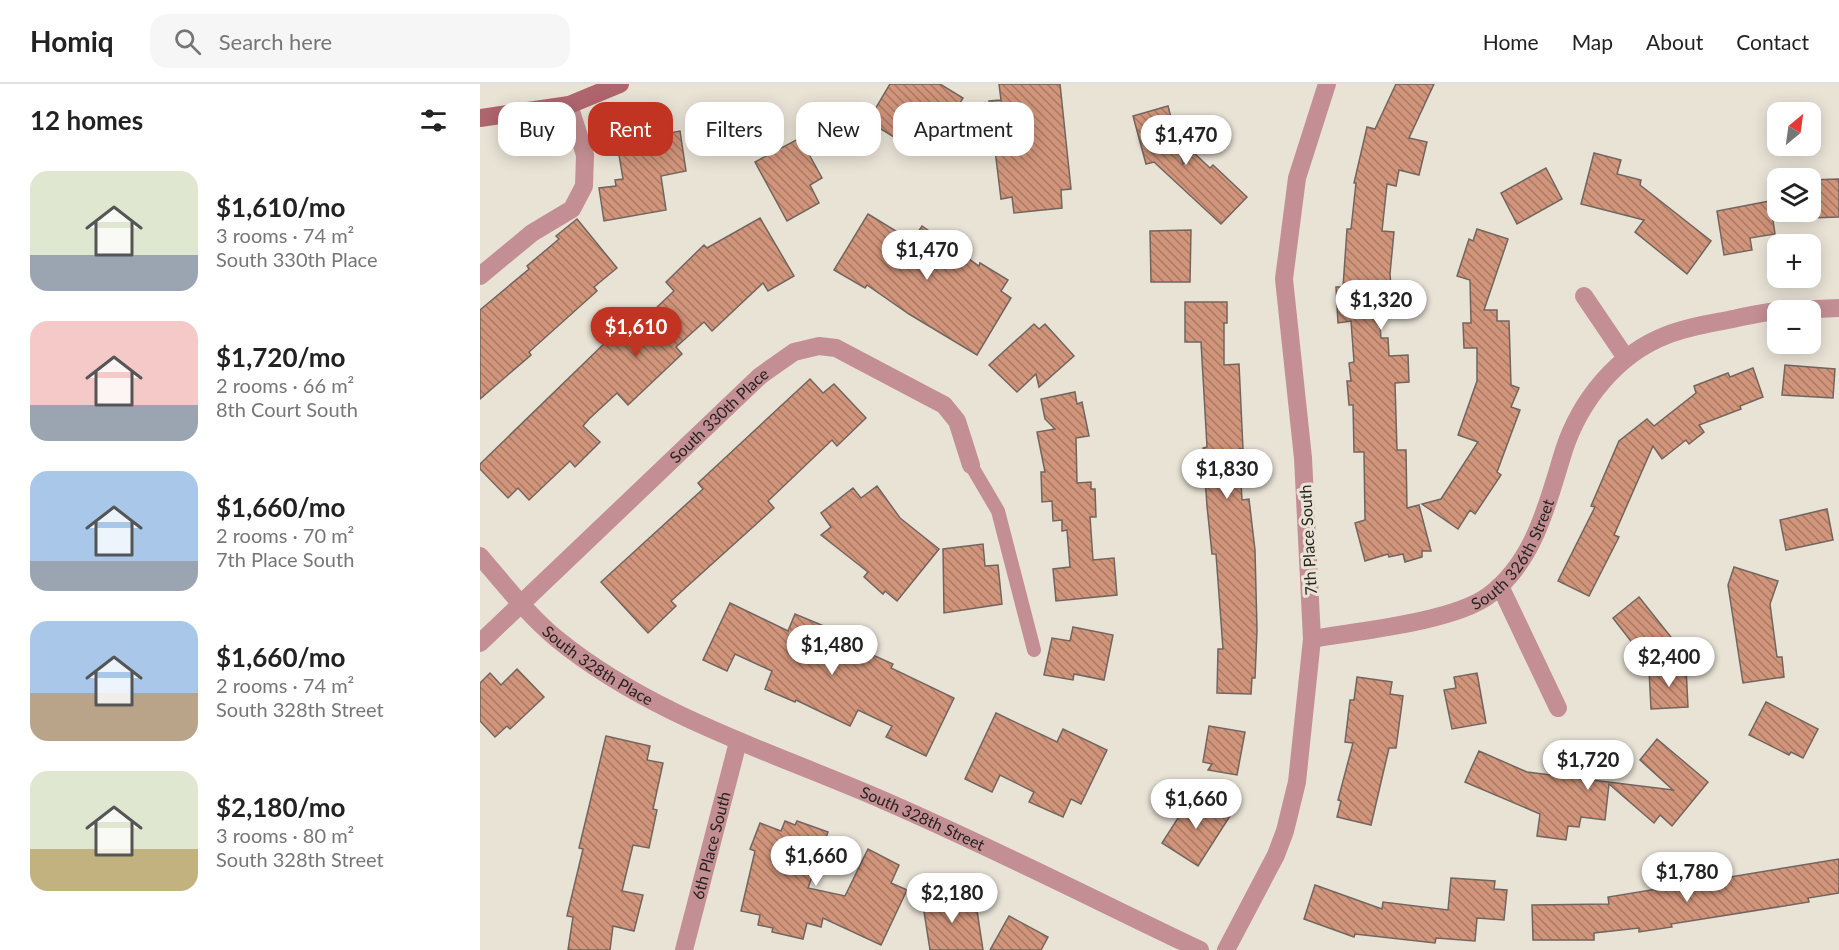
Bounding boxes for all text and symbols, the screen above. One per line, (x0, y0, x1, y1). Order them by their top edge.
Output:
search box (150, 14, 570, 68)
text: Homiq (30, 24, 114, 58)
icon: search (171, 25, 204, 58)
text: Search here (219, 28, 332, 55)
text: Home (1483, 29, 1539, 54)
text: Map (1572, 29, 1613, 54)
text: About (1646, 29, 1703, 54)
text: Contact (1736, 29, 1809, 54)
chip: Buy (498, 102, 576, 156)
chip: Rent (588, 102, 673, 156)
chip: Filters (685, 102, 784, 156)
chip: New (796, 102, 881, 156)
chip: Apartment (893, 102, 1034, 156)
north arrow (1767, 102, 1821, 156)
map controls (1767, 102, 1821, 354)
text: 12 homes (30, 104, 143, 136)
icon: filters (417, 104, 450, 137)
pin: $1,470 (1137, 115, 1235, 166)
text: $1,470 (1155, 122, 1217, 146)
button: layers (1767, 168, 1821, 222)
text: $1,610/mo (216, 191, 346, 223)
icon: home (78, 195, 150, 267)
text: 3 rooms · 74 m² (216, 223, 354, 247)
pin: $1,470 (878, 230, 976, 281)
button: + (1767, 234, 1821, 288)
text: $1,470 (896, 237, 958, 261)
text: South 330th Place (216, 247, 378, 271)
pin: $1,320 (1332, 280, 1430, 331)
text: $1,320 (1350, 287, 1412, 311)
button: − (1767, 300, 1821, 354)
pin: $1,610 (587, 307, 685, 358)
text: $1,610 (605, 314, 667, 338)
text: $1,720/mo (216, 341, 346, 373)
icon: home (78, 345, 150, 417)
street label: South 330th Place (665, 363, 772, 466)
text: 2 rooms · 66 m² (216, 373, 354, 397)
text: 8th Court South (216, 397, 358, 421)
pin: $1,830 (1178, 449, 1276, 500)
text: $1,830 (1196, 456, 1258, 480)
street label: 7th Place South (1295, 484, 1320, 596)
text: $1,660/mo (216, 491, 346, 523)
icon: home (78, 495, 150, 567)
street label: South 326th Street (1468, 496, 1557, 613)
text: 2 rooms · 70 m² (216, 523, 354, 547)
text: 7th Place South (216, 547, 354, 571)
street label: South 328th Place (539, 621, 657, 709)
pin: $1,480 (783, 625, 881, 676)
text: $1,480 (801, 632, 863, 656)
pin: $2,400 (1620, 637, 1718, 688)
text: $1,660/mo (216, 641, 346, 673)
text: $2,400 (1638, 644, 1700, 668)
icon: home (78, 645, 150, 717)
text: 2 rooms · 74 m² (216, 673, 354, 697)
text: South 328th Street (216, 697, 384, 721)
pin: $1,720 (1539, 740, 1637, 791)
text: $1,720 (1557, 747, 1619, 771)
pin: $1,660 (1147, 779, 1245, 830)
street label: South 328th Street (858, 782, 988, 854)
text: $1,660 (1165, 786, 1227, 810)
street label: 6th Place South (688, 789, 734, 901)
text: $2,180/mo (216, 791, 346, 823)
icon: home (78, 795, 150, 867)
text: 3 rooms · 80 m² (216, 823, 354, 847)
pin: $1,660 (767, 836, 865, 887)
text: $1,660 (785, 843, 847, 867)
text: South 328th Street (216, 847, 384, 871)
pin: $1,780 (1638, 852, 1736, 903)
text: $1,780 (1656, 859, 1718, 883)
pin: $2,180 (903, 873, 1001, 924)
text: $2,180 (921, 880, 983, 904)

